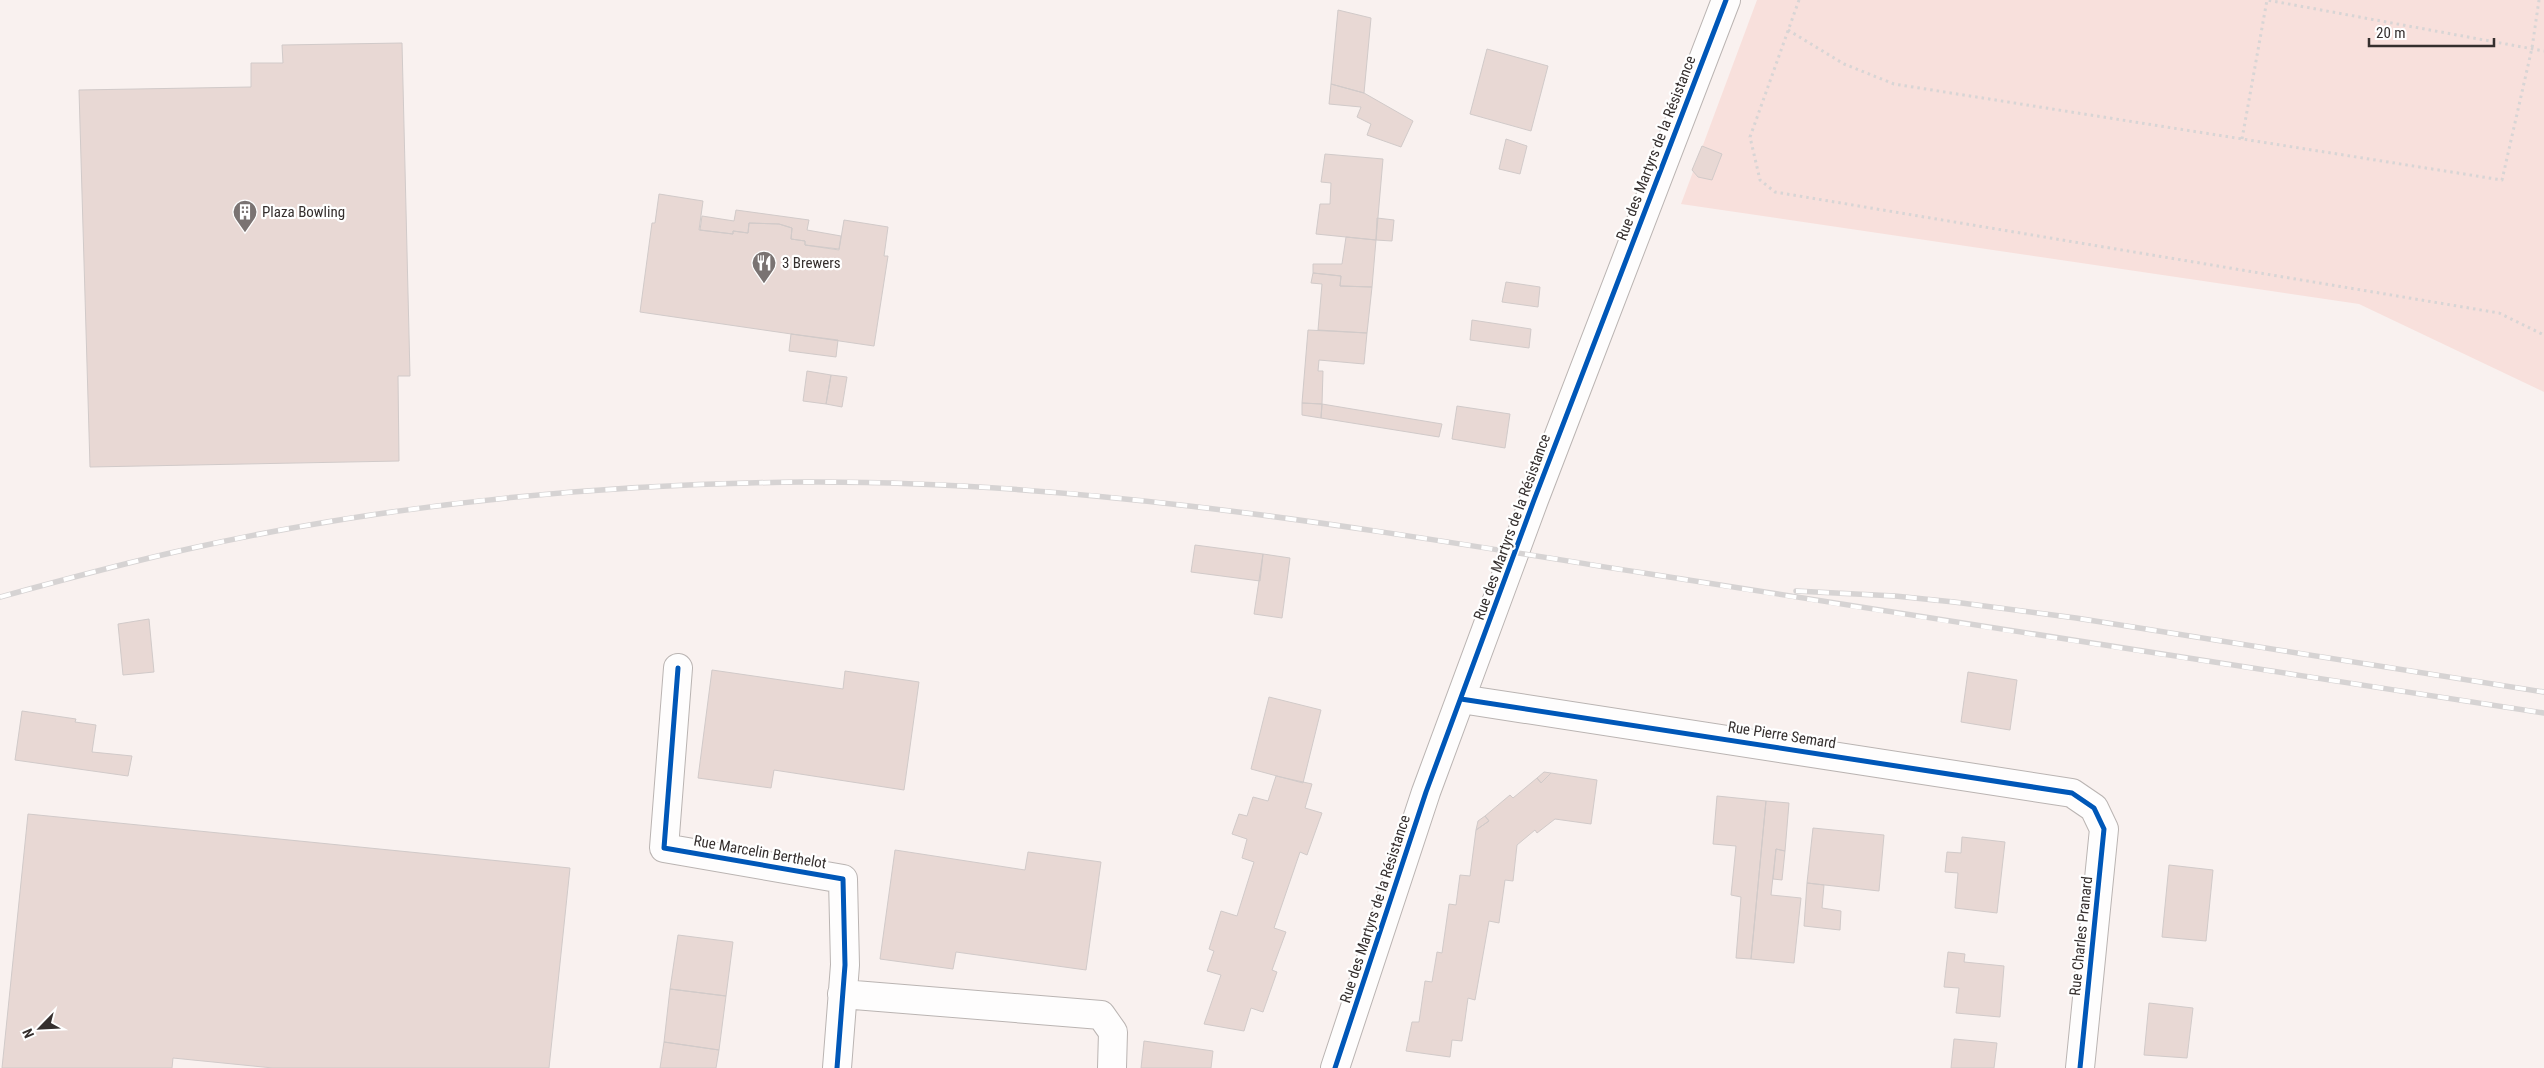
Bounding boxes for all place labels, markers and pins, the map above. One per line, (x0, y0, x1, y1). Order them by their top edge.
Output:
building icon: Plaza Bowling (232, 199, 258, 233)
place label: Plaza Bowling (262, 203, 345, 221)
restaurant icon: 3 Brewers (751, 250, 777, 284)
place label: 3 Brewers (782, 254, 841, 272)

